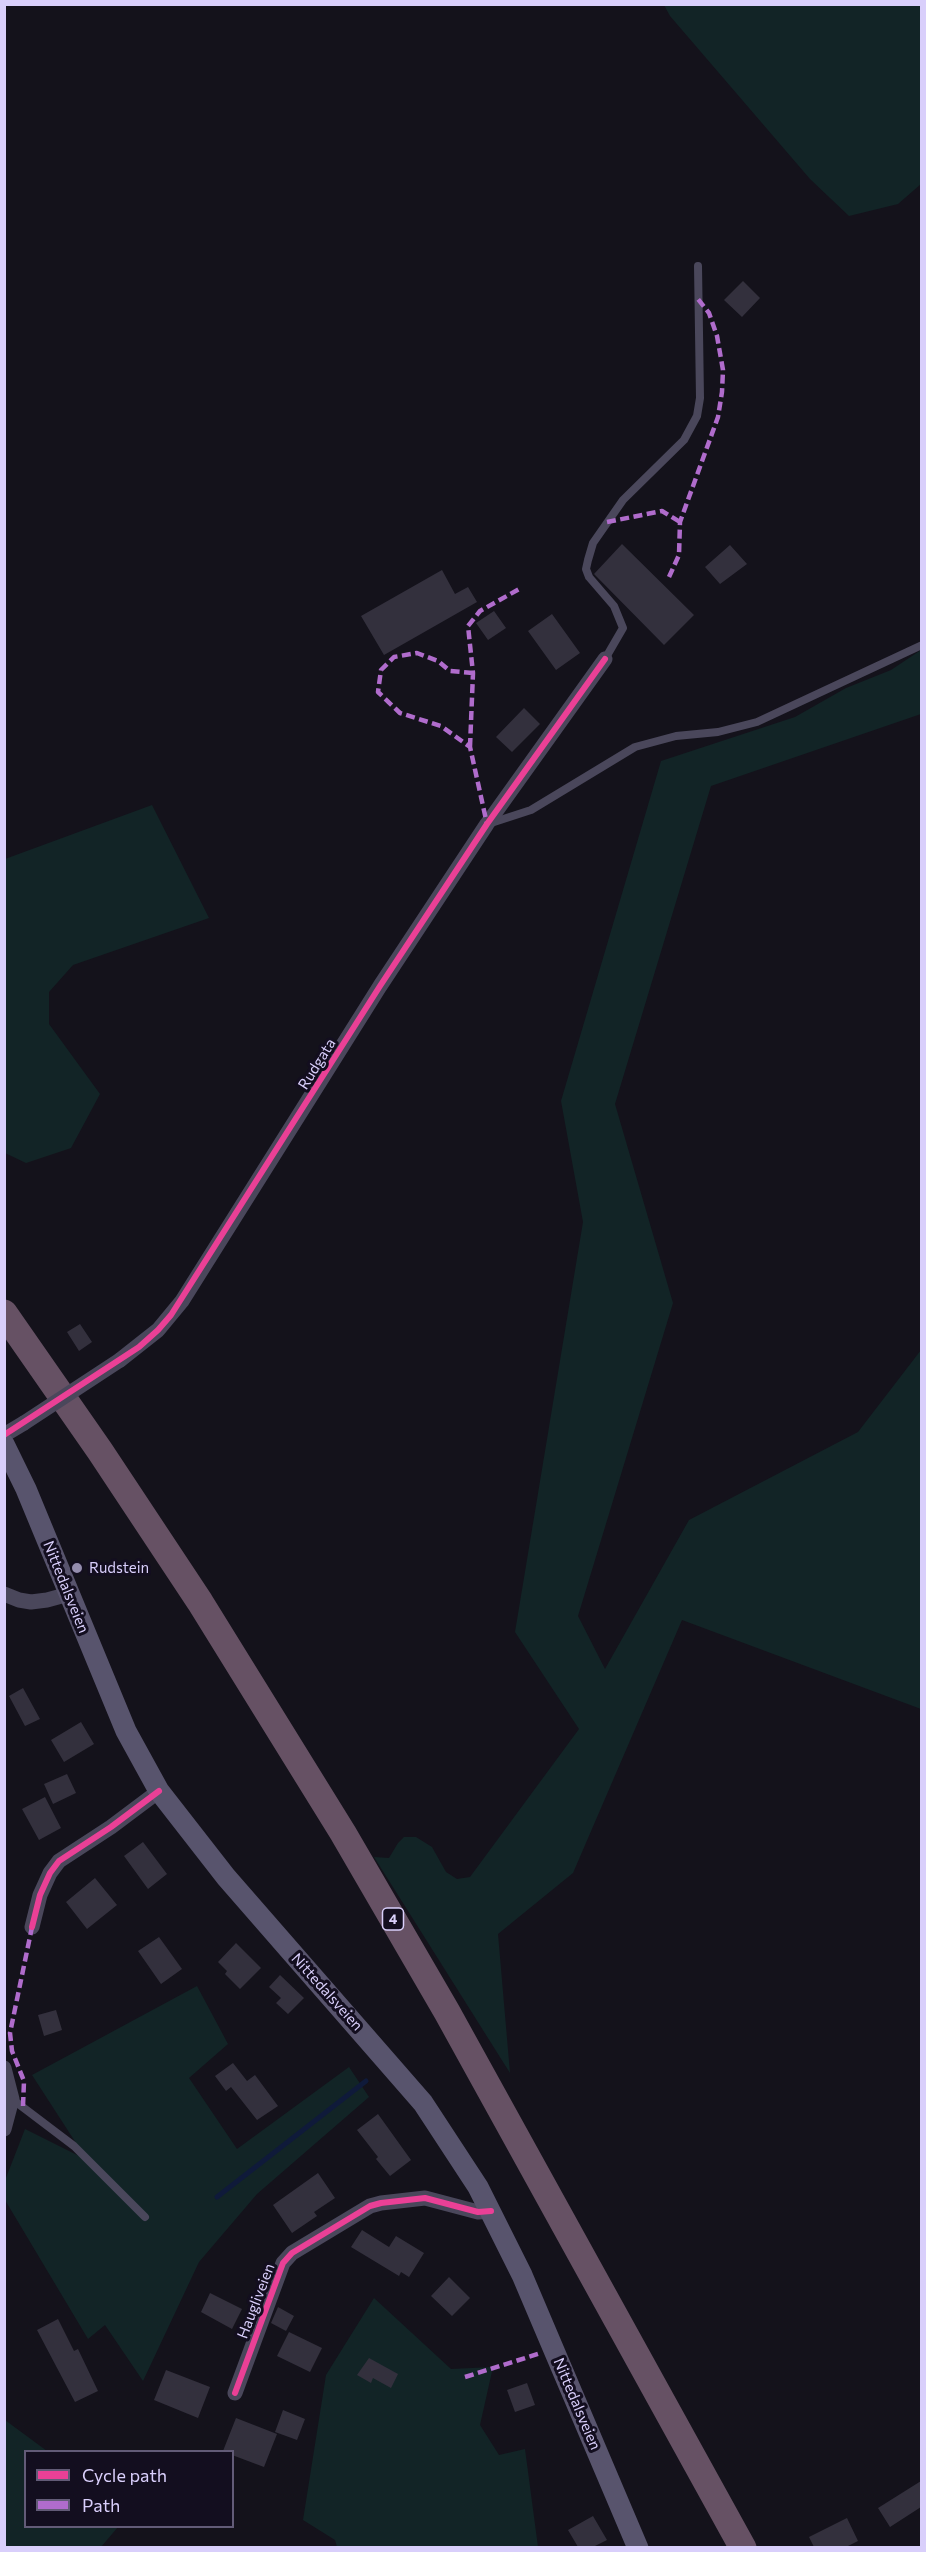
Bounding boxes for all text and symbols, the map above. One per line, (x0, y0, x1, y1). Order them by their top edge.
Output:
street label: Rudgata (294, 1035, 340, 1093)
street label: Nittedalsveien (39, 1538, 93, 1636)
place label: Rudstein (89, 1559, 149, 1577)
marker: Rudstein (70, 1561, 84, 1575)
road number: 4 (382, 1908, 404, 1930)
street label: Nittedalsveien (288, 1950, 366, 2034)
street label: Haugliveien (233, 2261, 279, 2341)
street label: Nittedalsveien (550, 2355, 604, 2453)
legend (24, 2450, 234, 2528)
text: Cycle path (82, 2464, 167, 2486)
text: Path (82, 2494, 120, 2516)

